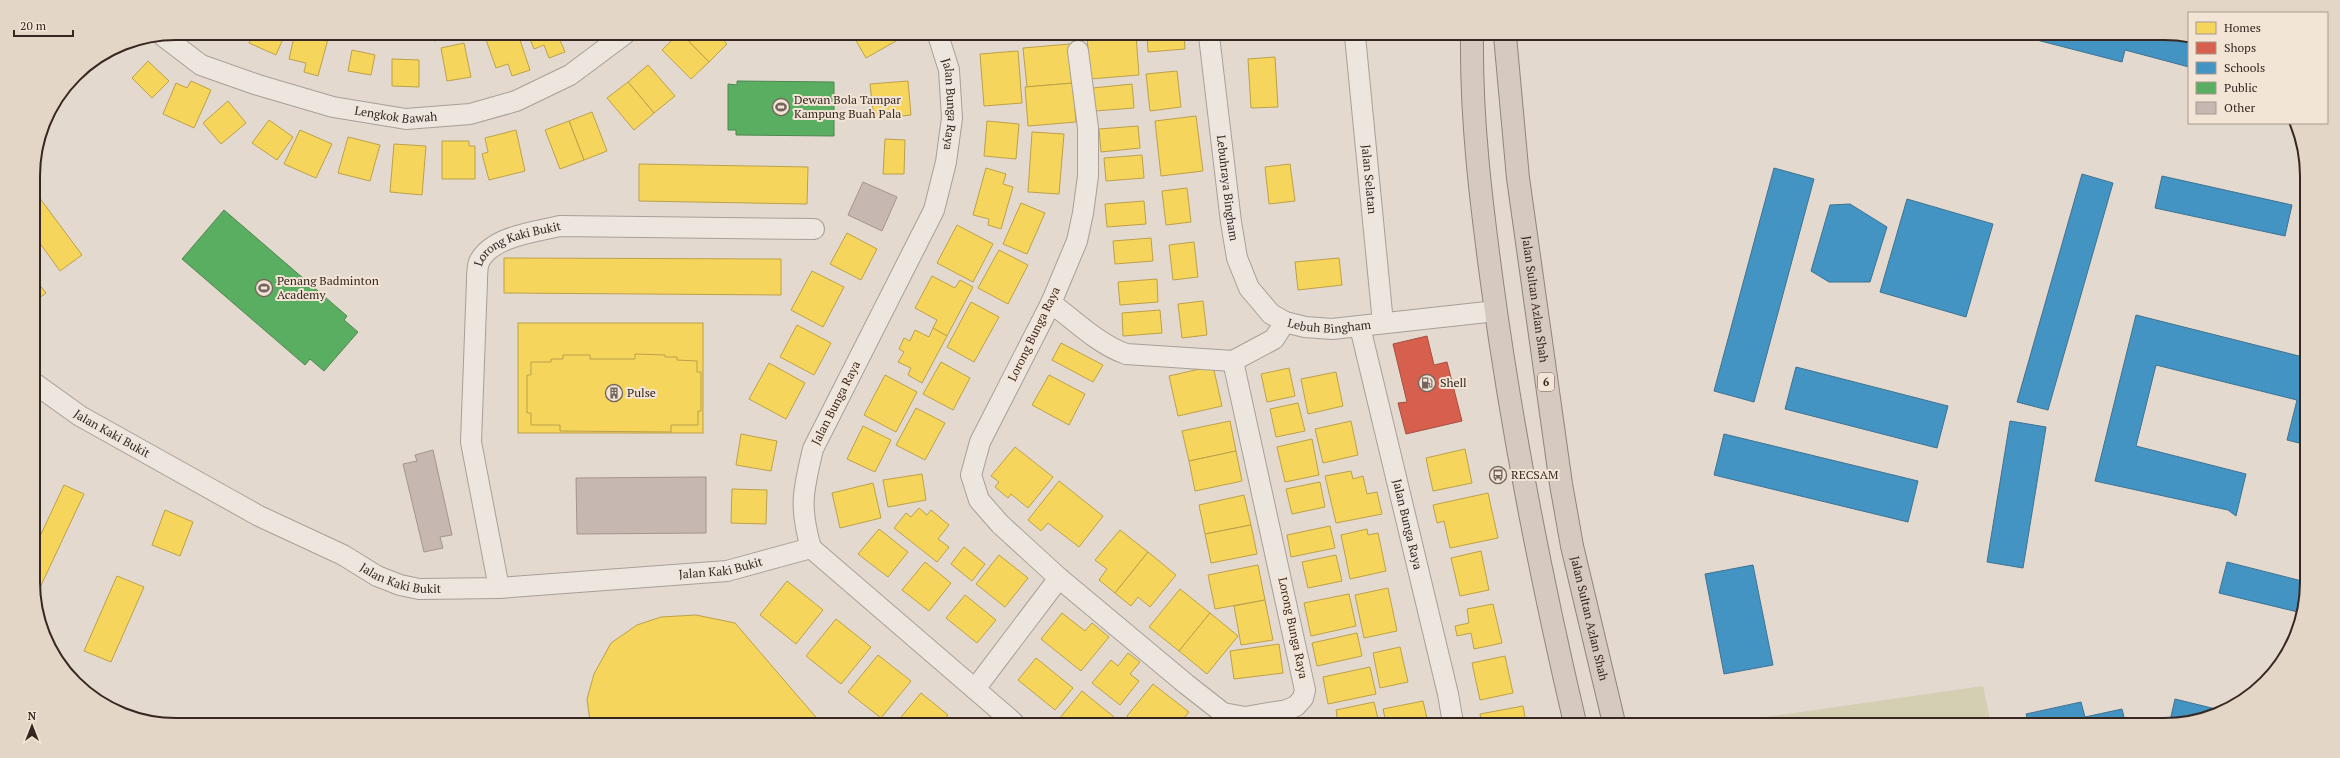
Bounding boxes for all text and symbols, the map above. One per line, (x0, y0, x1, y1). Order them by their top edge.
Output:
scale bar (14, 12, 73, 38)
legend (2188, 12, 2328, 124)
text: 20 m (20, 18, 47, 33)
text: Homes (2224, 20, 2261, 35)
text: Shops (2224, 40, 2256, 55)
street label: Jalan Bunga Raya (939, 56, 960, 151)
text: Schools (2224, 60, 2265, 75)
text: Public (2224, 80, 2258, 95)
place label: Dewan Bola Tampar Kampung Buah Pala (794, 92, 901, 121)
sports icon: Dewan Bola Tampar Kampung Buah Pala (771, 97, 791, 117)
text: Other (2224, 100, 2255, 115)
street label: Lengkok Bawah (354, 103, 438, 126)
street label: Lebuhraya Bingham (1214, 134, 1242, 243)
street label: Jalan Selatan (1359, 144, 1380, 215)
street label: Lorong Kaki Bukit (470, 218, 563, 268)
street label: Jalan Sultan Azlan Shah (1519, 235, 1552, 363)
place label: Penang Badminton Academy (277, 273, 379, 302)
sports icon: Penang Badminton Academy (254, 278, 274, 298)
street label: Lorong Bunga Raya (1004, 284, 1063, 384)
street label: Lebuh Bingham (1286, 315, 1372, 336)
street label: Jalan Bunga Raya (808, 358, 863, 447)
fuel station icon: Shell (1417, 373, 1437, 393)
road number: 6 (1538, 373, 1554, 391)
place label: Shell (1440, 375, 1467, 390)
building icon: Pulse (604, 383, 624, 403)
place label: Pulse (627, 385, 656, 400)
street label: Jalan Kaki Bukit (71, 406, 153, 461)
bus stop icon: RECSAM (1488, 465, 1508, 485)
place label: RECSAM (1511, 467, 1559, 482)
street label: Jalan Bunga Raya (1390, 478, 1426, 571)
street label: Jalan Kaki Bukit (678, 553, 765, 582)
street label: Jalan Sultan Azlan Shah (1568, 554, 1612, 682)
street label: Jalan Kaki Bukit (357, 559, 442, 596)
street label: Lorong Bunga Raya (1275, 576, 1312, 680)
north arrow (12, 706, 52, 746)
text: N (28, 709, 37, 723)

